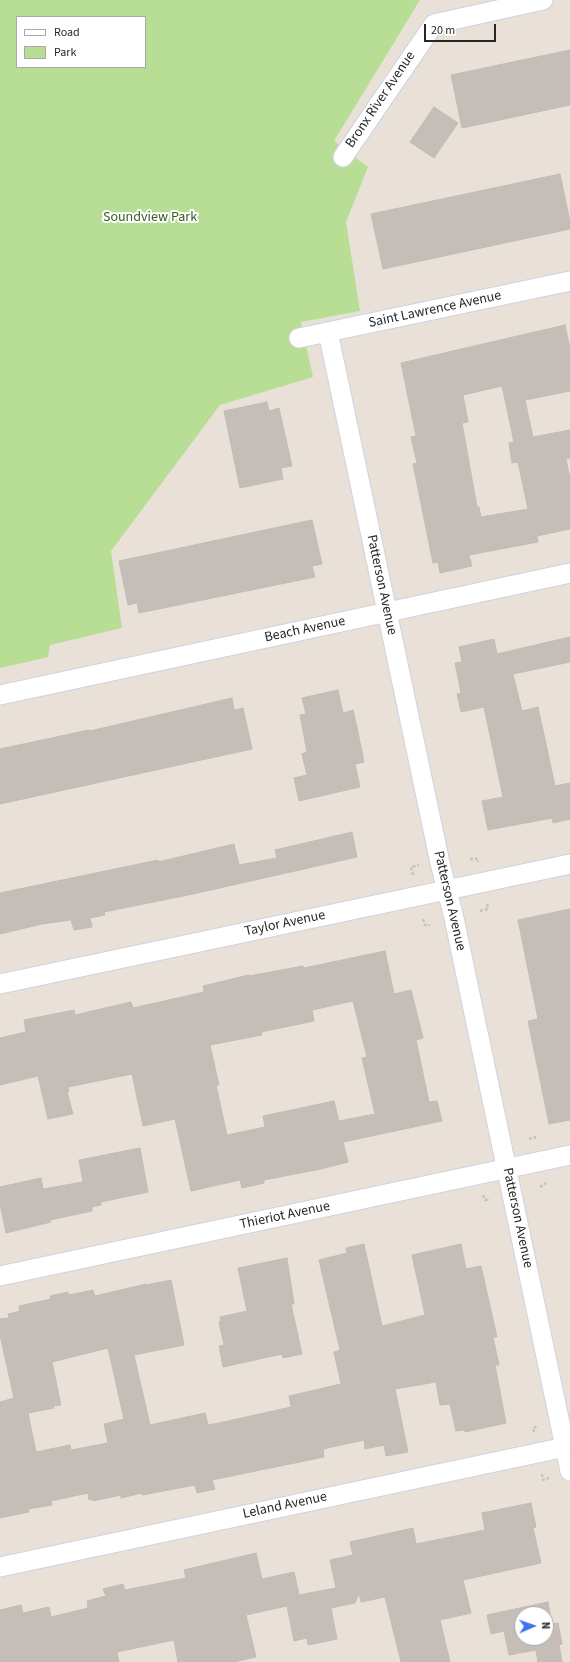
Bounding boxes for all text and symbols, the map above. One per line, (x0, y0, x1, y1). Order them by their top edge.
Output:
legend (16, 16, 146, 68)
scale bar (426, 16, 498, 42)
text: 20 m (431, 22, 455, 39)
text: Road (54, 24, 80, 41)
text: Park (54, 44, 76, 61)
street label: Bronx River Avenue (342, 49, 420, 151)
park label: Soundview Park (103, 210, 197, 226)
street label: Saint Lawrence Avenue (367, 288, 503, 332)
street label: Patterson Avenue (362, 533, 400, 637)
street label: Beach Avenue (263, 613, 347, 647)
street label: Patterson Avenue (429, 849, 469, 953)
street label: Taylor Avenue (243, 907, 327, 941)
street label: Patterson Avenue (498, 1166, 536, 1270)
street label: Thieriot Avenue (238, 1198, 332, 1234)
street label: Leland Avenue (241, 1489, 329, 1523)
north arrow (514, 1606, 554, 1646)
text: N (538, 1622, 553, 1630)

